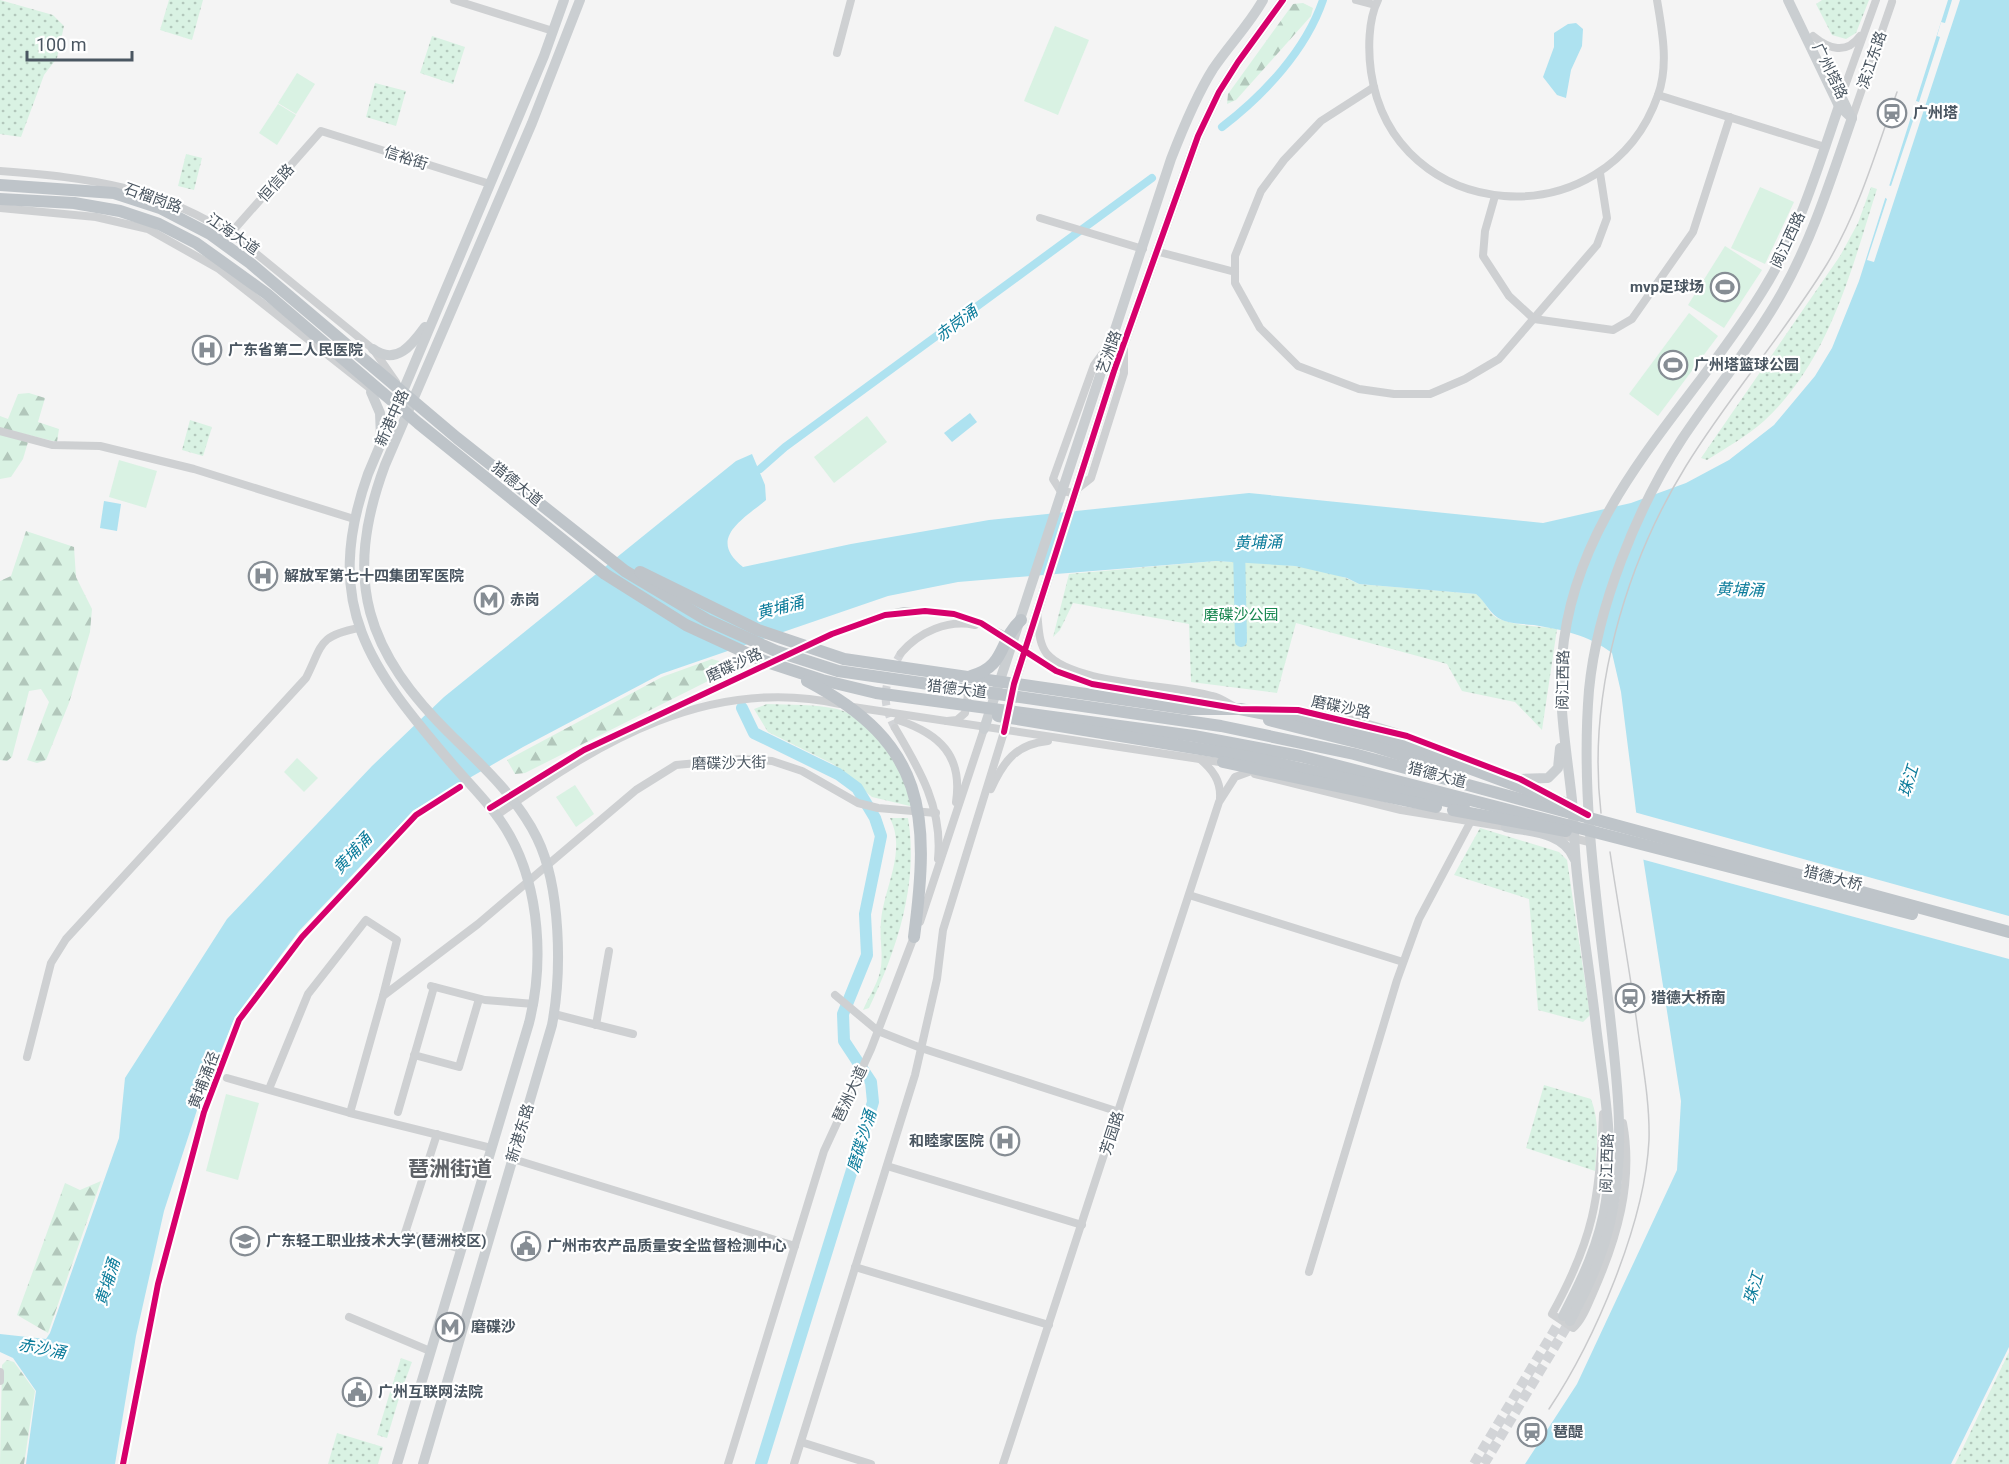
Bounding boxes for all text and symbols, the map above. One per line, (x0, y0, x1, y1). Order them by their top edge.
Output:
scale bar (27, 24, 132, 62)
street label: 滨江东路 (1854, 29, 1890, 91)
text: 100 m (36, 34, 87, 55)
street label: 广州塔路 (1809, 40, 1851, 102)
station icon: 广州塔 (1876, 97, 1908, 129)
place label: 广州塔 (1913, 104, 1958, 122)
street label: 信裕街 (382, 142, 430, 174)
street label: 恒信路 (254, 160, 298, 206)
street label: 石榴岗路 (122, 179, 184, 217)
street label: 江海大道 (203, 209, 263, 259)
street label: 阅江西路 (1767, 209, 1809, 271)
sports icon: mvp足球场 (1709, 271, 1741, 303)
place label: mvp足球场 (1630, 278, 1704, 296)
water label: 赤岗涌 (931, 300, 983, 345)
street label: 艺洲路 (1093, 328, 1125, 376)
hospital icon: 广东省第二人民医院 (191, 334, 223, 366)
place label: 广东省第二人民医院 (228, 341, 363, 359)
sports icon: 广州塔篮球公园 (1657, 349, 1689, 381)
place label: 广州塔篮球公园 (1694, 356, 1799, 374)
street label: 新港中路 (372, 387, 412, 449)
street label: 猎德大道 (488, 458, 546, 510)
water label: 黄埔涌 (1234, 532, 1284, 553)
hospital icon: 解放军第七十四集团军医院 (247, 560, 279, 592)
place label: 解放军第七十四集团军医院 (284, 567, 464, 585)
water label: 黄埔涌 (1716, 579, 1766, 600)
metro station icon: 赤岗 (473, 584, 505, 616)
place label: 赤岗 (510, 591, 540, 609)
water label: 黄埔涌 (755, 592, 808, 623)
park label: 磨碟沙公园 (1203, 606, 1279, 624)
street label: 磨碟沙路 (703, 644, 765, 686)
street label: 阅江西路 (1553, 650, 1573, 710)
street label: 猎德大道 (926, 676, 988, 702)
street label: 磨碟沙路 (1310, 692, 1372, 722)
street label: 磨碟沙大街 (691, 753, 767, 773)
street label: 猎德大道 (1406, 759, 1468, 791)
water label: 珠江 (1895, 761, 1923, 799)
water label: 黄埔涌 (329, 828, 377, 877)
street label: 猎德大桥 (1802, 862, 1864, 894)
station icon: 猎德大桥南 (1614, 982, 1646, 1014)
place label: 猎德大桥南 (1651, 989, 1726, 1007)
street label: 黄埔涌径 (185, 1049, 223, 1111)
street label: 琶洲大道 (829, 1063, 871, 1125)
street label: 新港东路 (503, 1102, 537, 1164)
water label: 磨碟沙涌 (843, 1106, 881, 1175)
street label: 芳园路 (1096, 1109, 1128, 1157)
hospital icon: 和睦家医院 (989, 1125, 1021, 1157)
place label: 和睦家医院 (909, 1132, 984, 1150)
street label: 阅江西路 (1597, 1133, 1617, 1193)
district label: 琶洲街道 (408, 1157, 492, 1181)
school or university icon: 广东轻工职业技术大学(琶洲校区) (229, 1225, 261, 1257)
public building icon: 广州市农产品质量安全监督检测中心 (510, 1230, 542, 1262)
place label: 广东轻工职业技术大学(琶洲校区) (266, 1232, 487, 1250)
place label: 广州市农产品质量安全监督检测中心 (547, 1237, 787, 1255)
water label: 黄埔涌 (91, 1255, 124, 1308)
water label: 珠江 (1740, 1268, 1768, 1306)
metro station icon: 磨碟沙 (434, 1311, 466, 1343)
place label: 磨碟沙 (471, 1318, 516, 1336)
water label: 赤沙涌 (17, 1335, 69, 1363)
public building icon: 广州互联网法院 (341, 1376, 373, 1408)
place label: 广州互联网法院 (378, 1383, 483, 1401)
station icon: 琶醍 (1516, 1416, 1548, 1448)
place label: 琶醍 (1553, 1423, 1583, 1441)

